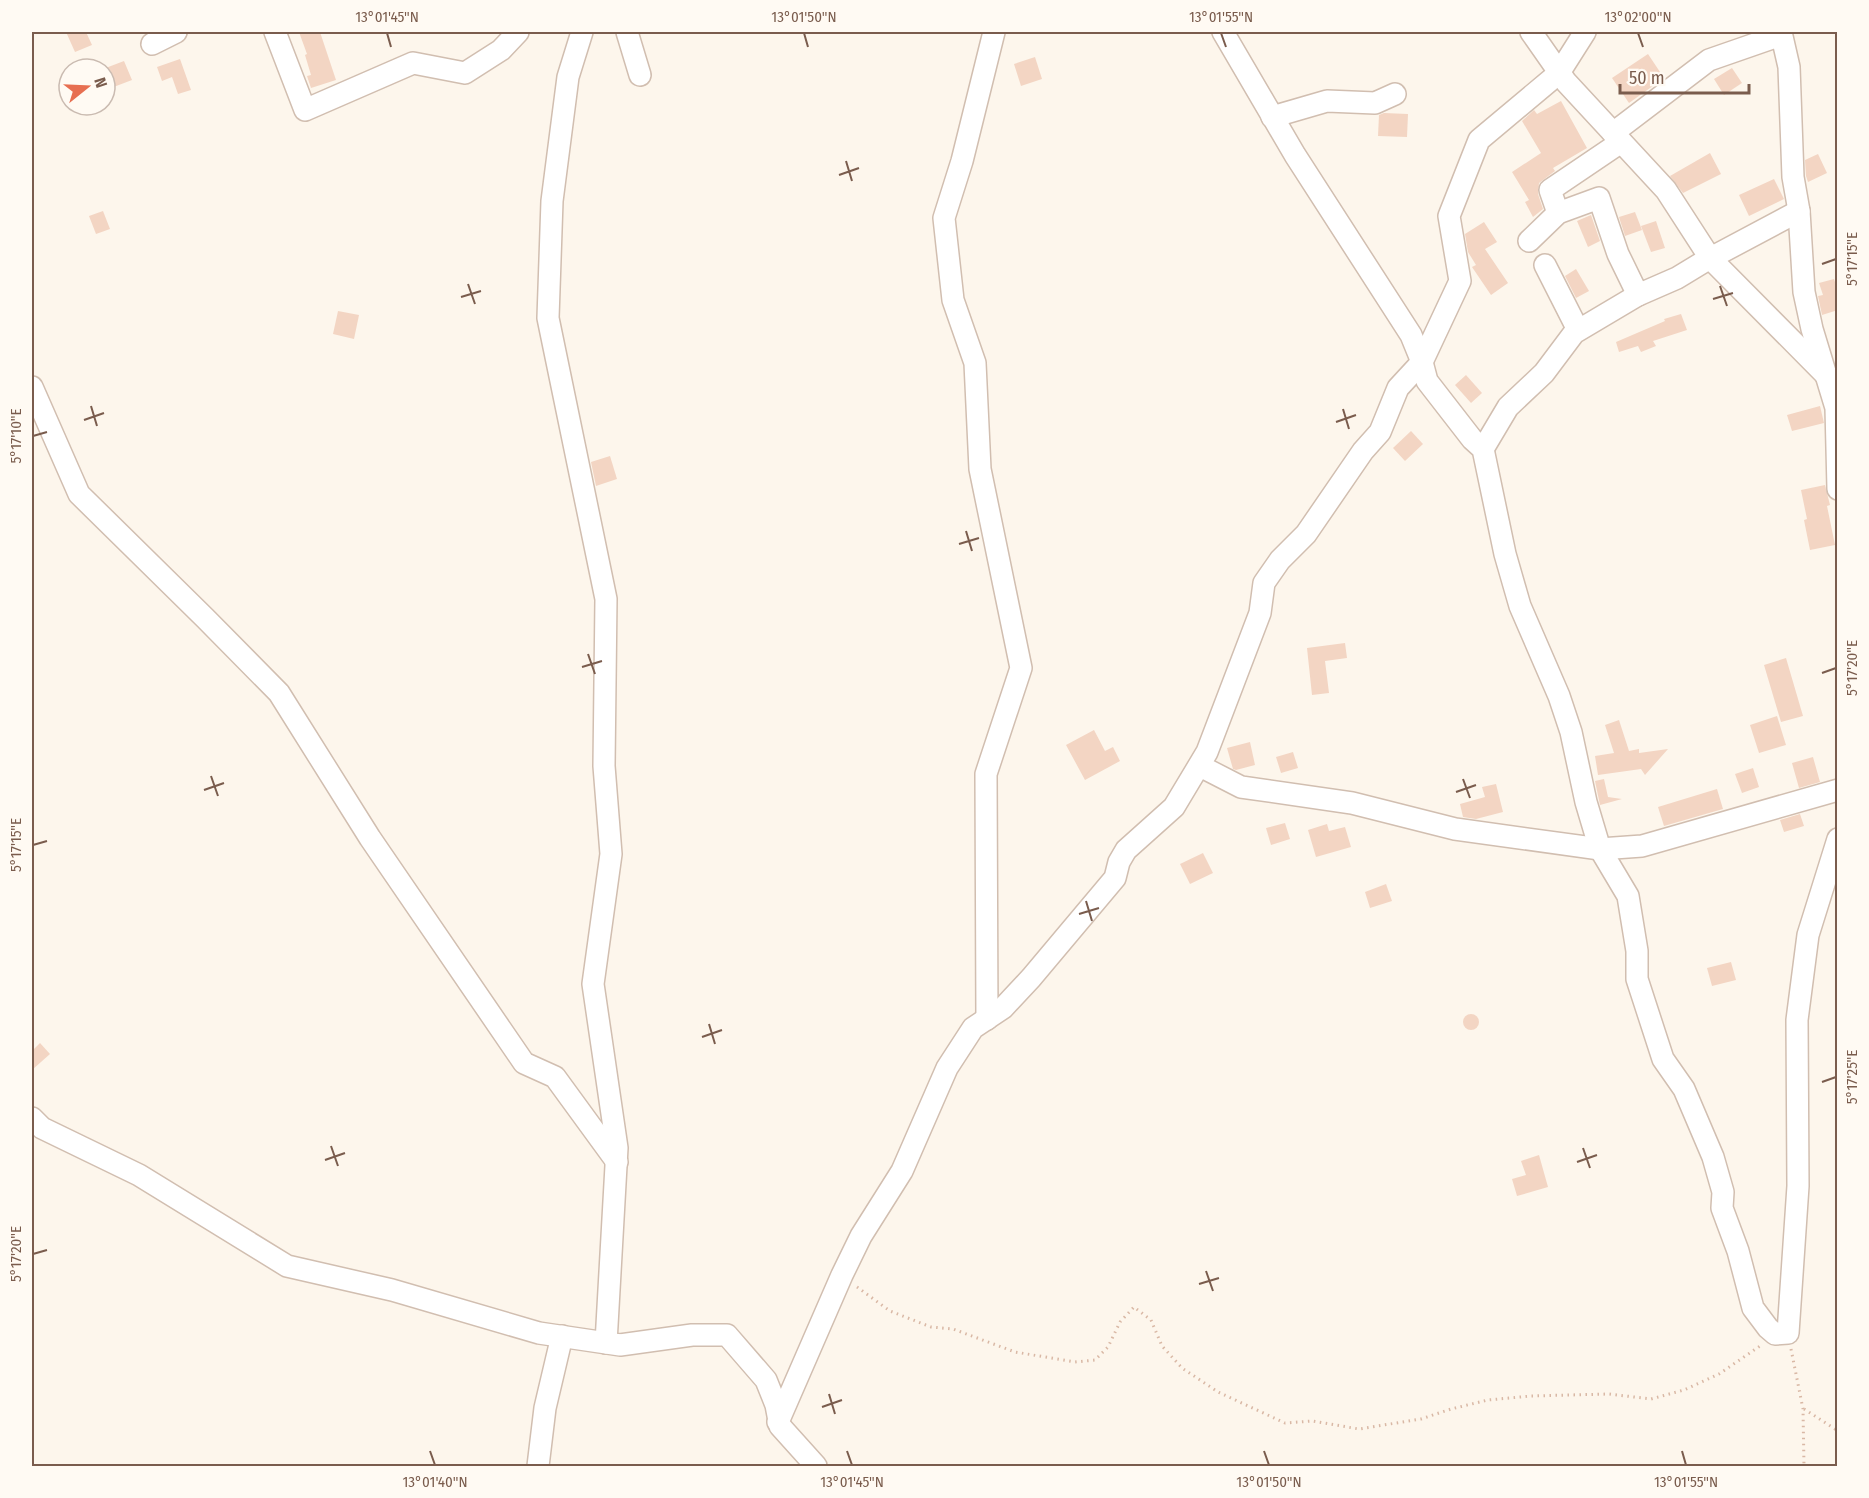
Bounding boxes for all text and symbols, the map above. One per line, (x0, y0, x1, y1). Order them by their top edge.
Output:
text: 13°01'45"N (355, 8, 419, 26)
text: 13°01'50"N (771, 8, 837, 26)
text: 13°01'55"N (1189, 8, 1253, 26)
text: 13°02'00"N (1604, 8, 1672, 26)
north arrow (57, 57, 117, 117)
scale bar (1620, 57, 1749, 95)
text: 50 m (1629, 67, 1665, 89)
text: N (90, 75, 111, 90)
text: 5°17'15"E (1843, 232, 1861, 286)
text: 5°17'10"E (7, 408, 25, 464)
text: 5°17'20"E (1843, 640, 1861, 696)
text: 5°17'15"E (7, 818, 25, 872)
text: 5°17'25"E (1843, 1050, 1861, 1104)
text: 5°17'20"E (7, 1226, 25, 1282)
text: 13°01'40"N (402, 1473, 468, 1491)
text: 13°01'45"N (820, 1473, 884, 1491)
text: 13°01'50"N (1236, 1473, 1302, 1491)
text: 13°01'55"N (1654, 1473, 1718, 1491)

